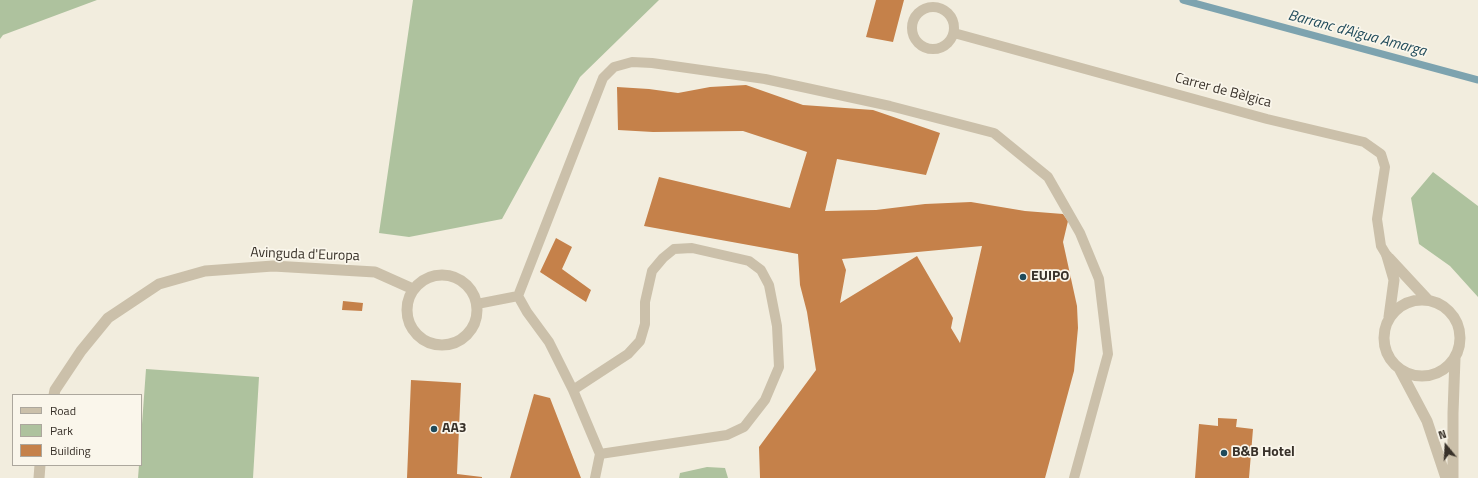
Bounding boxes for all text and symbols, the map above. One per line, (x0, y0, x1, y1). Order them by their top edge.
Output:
water label: Barranc d'Aigua Amarga (1286, 7, 1428, 61)
street label: Carrer de Bèlgica (1173, 70, 1273, 112)
street label: Avinguda d'Europa (250, 245, 360, 265)
place label: EUIPO (1031, 269, 1069, 285)
marker: EUIPO (1018, 272, 1028, 282)
legend (12, 394, 142, 466)
text: Road (50, 401, 76, 420)
text: Park (50, 421, 73, 440)
place label: AA3 (442, 421, 467, 437)
marker: AA3 (429, 424, 439, 434)
north arrow (1426, 426, 1466, 466)
text: N (1436, 426, 1448, 443)
text: Building (50, 441, 91, 460)
place label: B&B Hotel (1232, 445, 1295, 461)
marker: B&B Hotel (1219, 448, 1229, 458)

